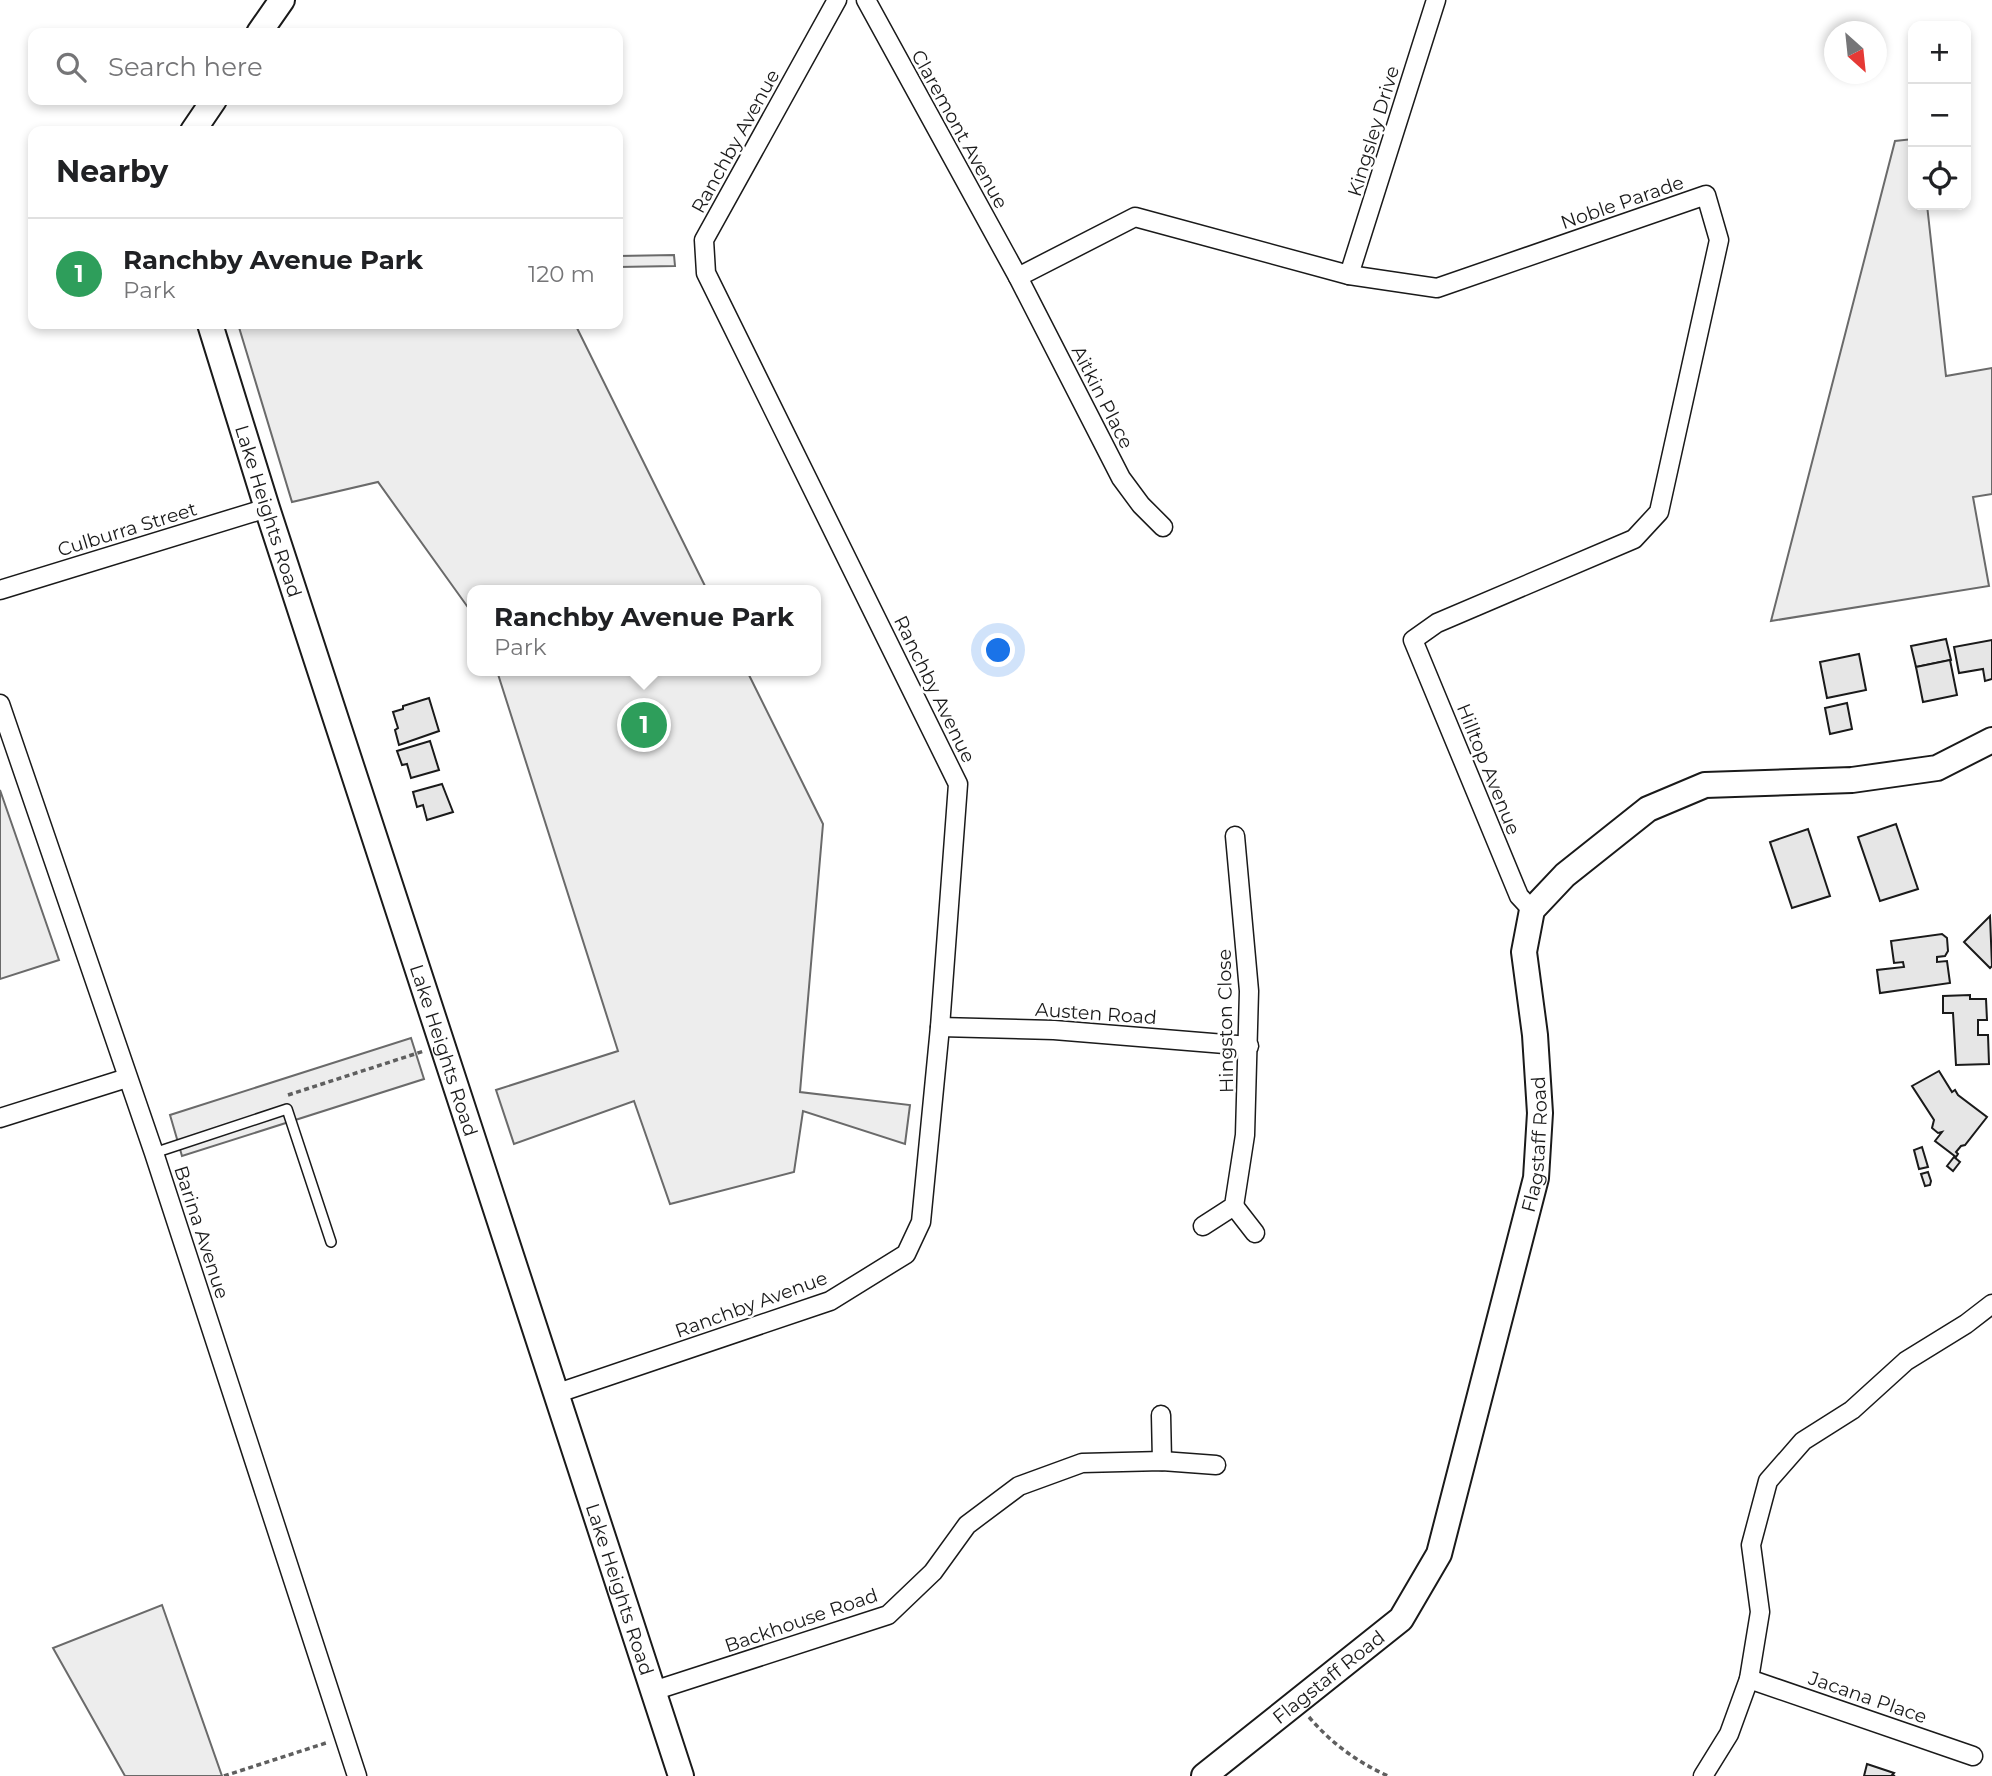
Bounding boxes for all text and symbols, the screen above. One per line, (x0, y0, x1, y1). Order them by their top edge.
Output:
north arrow (1824, 21, 1887, 84)
map controls (1908, 21, 1971, 210)
button: + (1908, 21, 1971, 84)
search box (28, 28, 623, 105)
street label: Claremont Avenue (906, 46, 1013, 213)
icon: search (52, 48, 90, 86)
text: Search here (108, 51, 263, 83)
street label: Kingsley Drive (1343, 63, 1404, 199)
street label: Ranchby Avenue (686, 65, 784, 217)
button: − (1908, 84, 1971, 147)
button: locate (1908, 147, 1971, 210)
text: Nearby (56, 153, 168, 190)
street label: Noble Parade (1558, 171, 1687, 234)
text: Ranchby Avenue Park (123, 244, 423, 276)
text: 1 (74, 260, 84, 288)
text: 120 m (528, 260, 595, 288)
text: Park (123, 276, 176, 304)
street label: Aitkin Place (1067, 342, 1138, 453)
street label: Lake Heights Road (230, 422, 306, 600)
street label: Culburra Street (55, 497, 200, 562)
popup (467, 585, 821, 676)
text: Ranchby Avenue Park (494, 601, 794, 633)
street label: Ranchby Avenue (889, 612, 980, 766)
text: Park (494, 633, 547, 661)
your location (981, 633, 1015, 667)
pin: 1 (621, 699, 667, 751)
street label: Hilltop Avenue (1452, 700, 1525, 838)
street label: Hingston Close (1213, 949, 1238, 1093)
street label: Lake Heights Road (405, 961, 482, 1139)
street label: Austen Road (1034, 998, 1158, 1029)
street label: Flagstaff Road (1517, 1076, 1552, 1215)
street label: Barina Avenue (169, 1163, 234, 1302)
street label: Ranchby Avenue (672, 1266, 831, 1343)
street label: Lake Heights Road (581, 1500, 658, 1678)
street label: Backhouse Road (722, 1583, 881, 1657)
street label: Flagstaff Road (1268, 1626, 1389, 1729)
street label: Jacana Place (1805, 1666, 1930, 1728)

